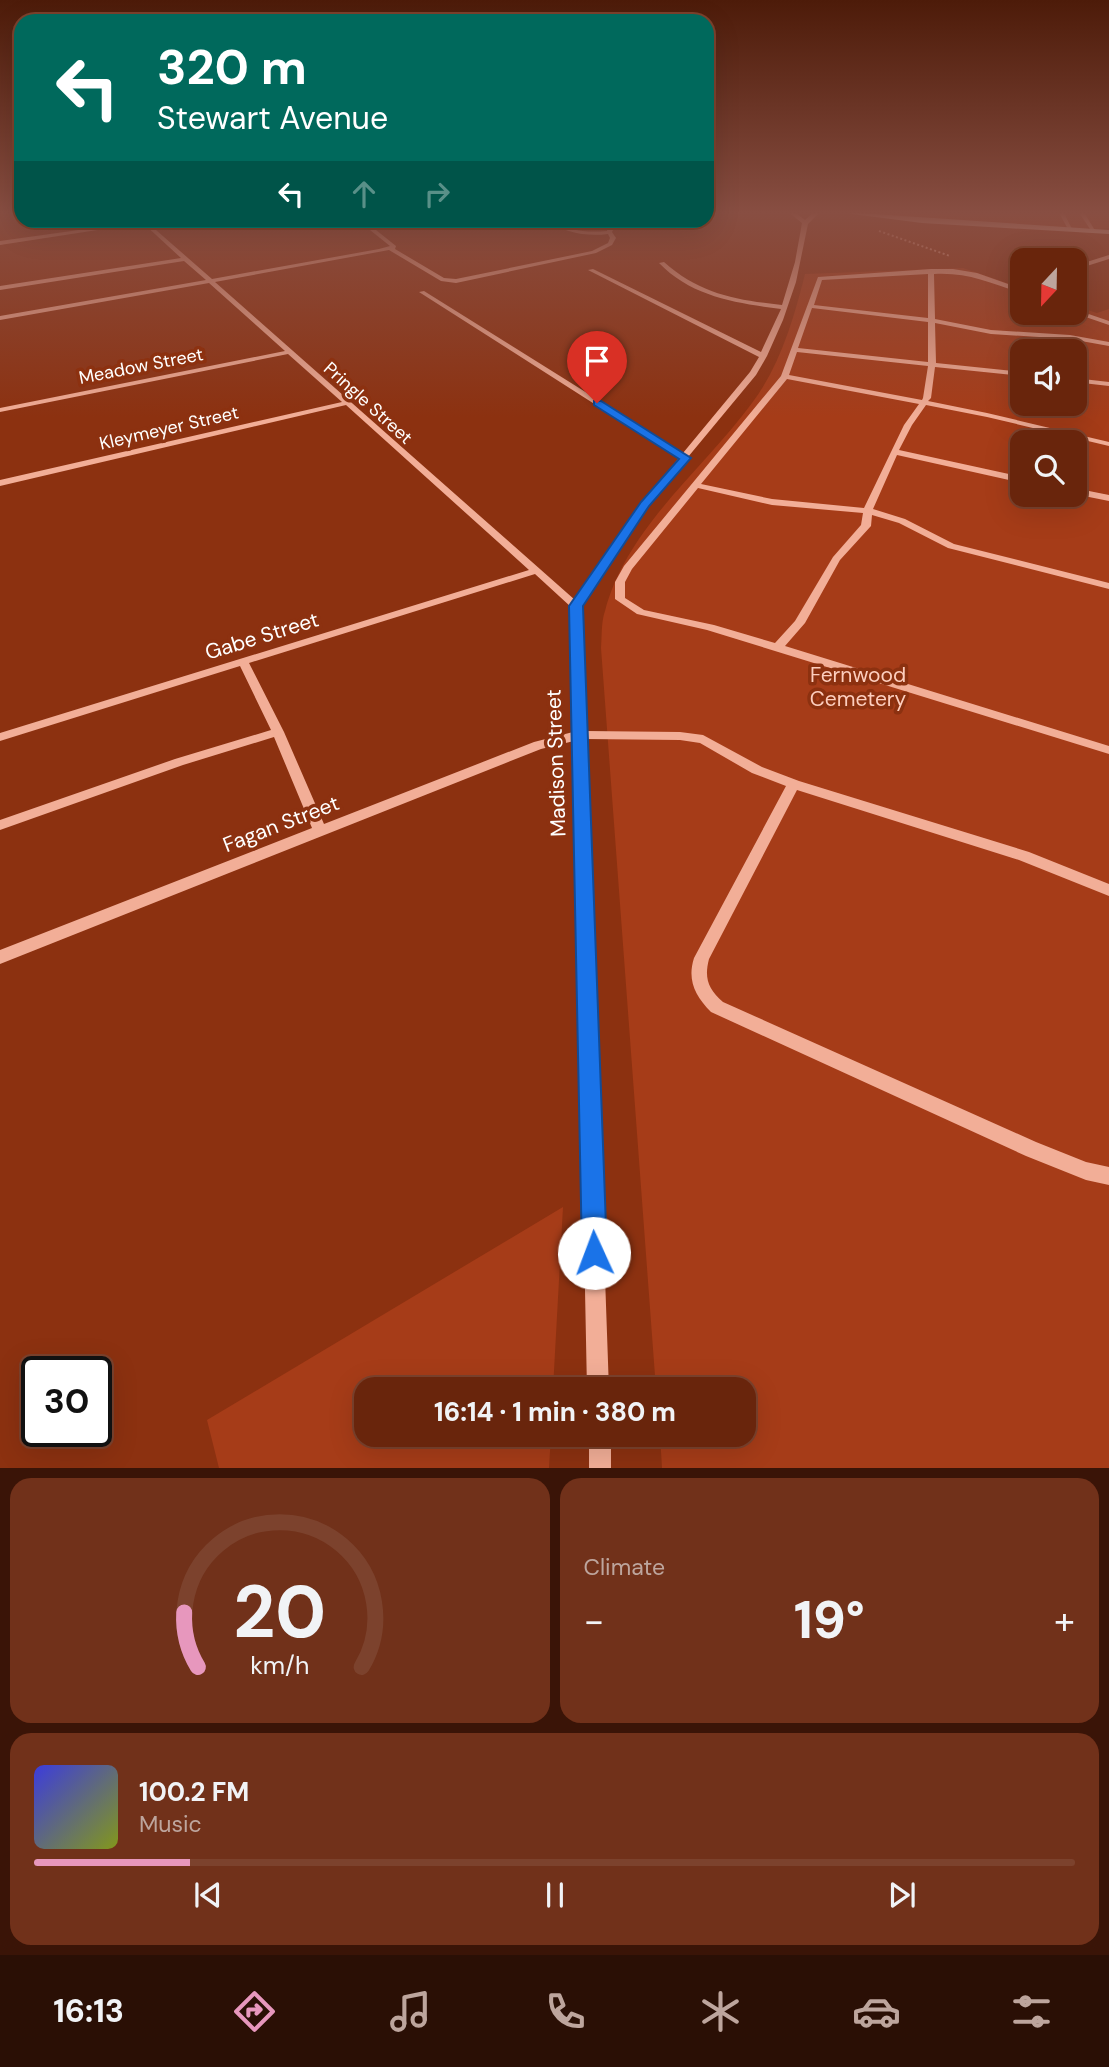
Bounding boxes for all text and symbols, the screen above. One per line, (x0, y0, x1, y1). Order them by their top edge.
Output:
text: 320 m (157, 35, 307, 99)
icon: left (42, 42, 133, 133)
text: Stewart Avenue (157, 97, 388, 139)
icon: left (272, 175, 310, 213)
icon: ahead (345, 175, 383, 213)
icon: right (418, 175, 456, 213)
north arrow (1010, 248, 1087, 326)
map controls (1010, 248, 1087, 507)
pin (567, 331, 627, 403)
button: sound (1010, 339, 1087, 416)
street label: Meadow Street (77, 342, 205, 390)
icon: arrive (578, 342, 616, 380)
street label: Pringle Street (318, 357, 418, 449)
street label: Kleymeyer Street (97, 400, 241, 456)
button: search (1010, 430, 1087, 507)
street label: Gabe Street (202, 605, 322, 667)
park label: Fernwood Cemetery (810, 661, 907, 713)
street label: Madison Street (539, 689, 573, 837)
street label: Fagan Street (219, 789, 343, 859)
position arrow (557, 1216, 631, 1290)
speed limit sign: 30 (21, 1356, 112, 1447)
text: 16:14 · 1 min · 380 m (434, 1395, 676, 1429)
text: Climate (584, 1552, 665, 1582)
text: 20 (233, 1565, 326, 1660)
text: 19° (794, 1586, 865, 1654)
text: − (584, 1596, 604, 1646)
text: + (1054, 1596, 1075, 1646)
text: km/h (250, 1648, 309, 1681)
text: 100.2 FM (139, 1775, 249, 1809)
text: Music (139, 1809, 202, 1839)
icon: previous (189, 1876, 227, 1914)
icon: pause (536, 1876, 574, 1914)
icon: next (883, 1876, 921, 1914)
icon: directions (230, 1987, 279, 2036)
icon: music (386, 1987, 435, 2036)
icon: phone (541, 1987, 590, 2036)
icon: climate (696, 1987, 745, 2036)
icon: car (852, 1987, 901, 2036)
icon: filters (1007, 1987, 1056, 2036)
text: 16:13 (53, 1990, 124, 2032)

